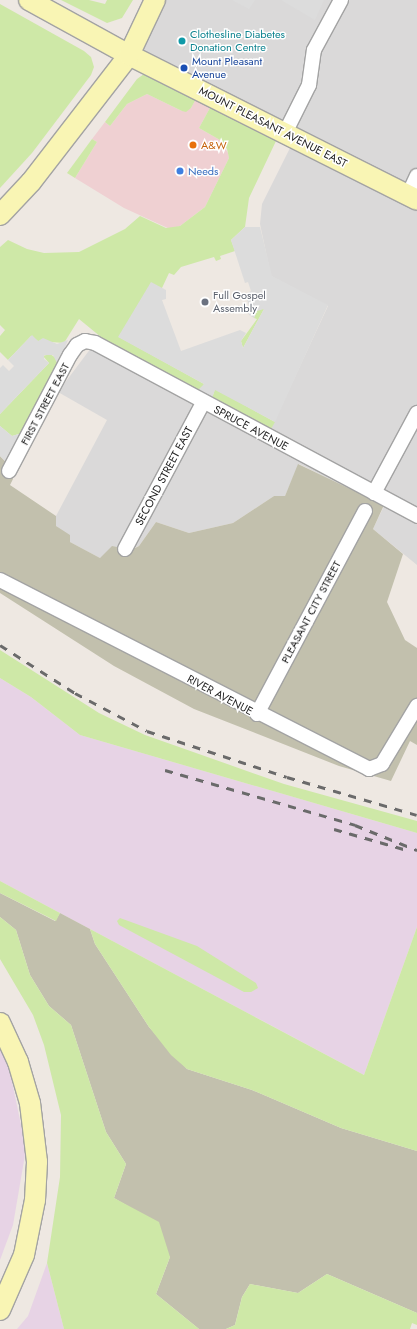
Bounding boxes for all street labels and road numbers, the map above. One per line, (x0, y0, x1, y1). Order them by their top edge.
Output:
street label: MOUNT PLEASANT AVENUE EAST (197, 84, 349, 170)
street label: FIRST STREET EAST (18, 361, 72, 447)
street label: SPRUCE AVENUE (211, 403, 291, 453)
street label: SECOND STREET EAST (132, 424, 196, 528)
street label: PLEASANT CITY STREET (278, 558, 344, 666)
street label: RIVER AVENUE (185, 672, 255, 718)

